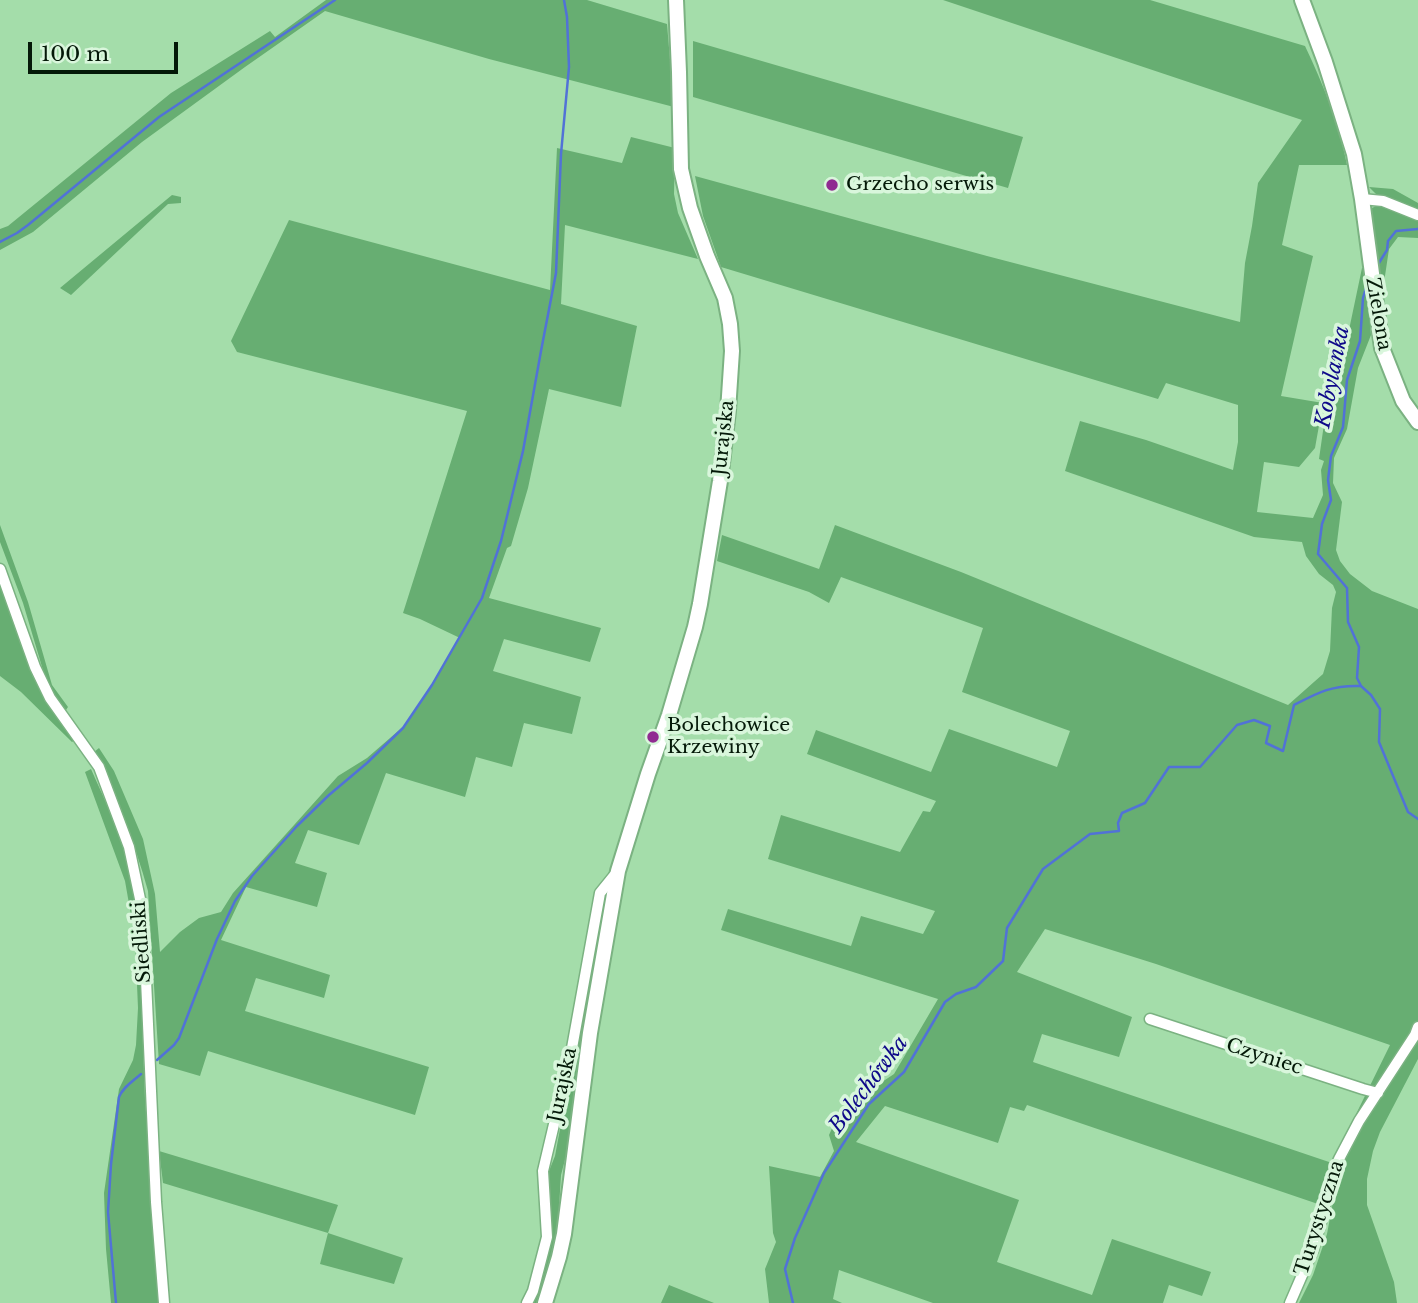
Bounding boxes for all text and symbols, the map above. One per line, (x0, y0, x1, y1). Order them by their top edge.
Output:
scale bar (32, 28, 182, 72)
text: 100 m (41, 41, 109, 67)
place label: Grzecho serwis (846, 174, 994, 196)
marker: Grzecho serwis (824, 177, 840, 193)
street label: Zielona (1360, 275, 1396, 353)
water label: Kobylanka (1311, 324, 1355, 430)
street label: Jurajska (709, 399, 739, 477)
place label: Bolechowice Krzewiny (667, 715, 790, 759)
marker: Bolechowice Krzewiny (645, 729, 661, 745)
street label: Siedliski (128, 900, 156, 984)
water label: Bolechówka (824, 1031, 914, 1139)
street label: Czyniec (1223, 1034, 1305, 1080)
street label: Jurajska (544, 1045, 582, 1125)
street label: Turystyczna (1291, 1158, 1349, 1278)

